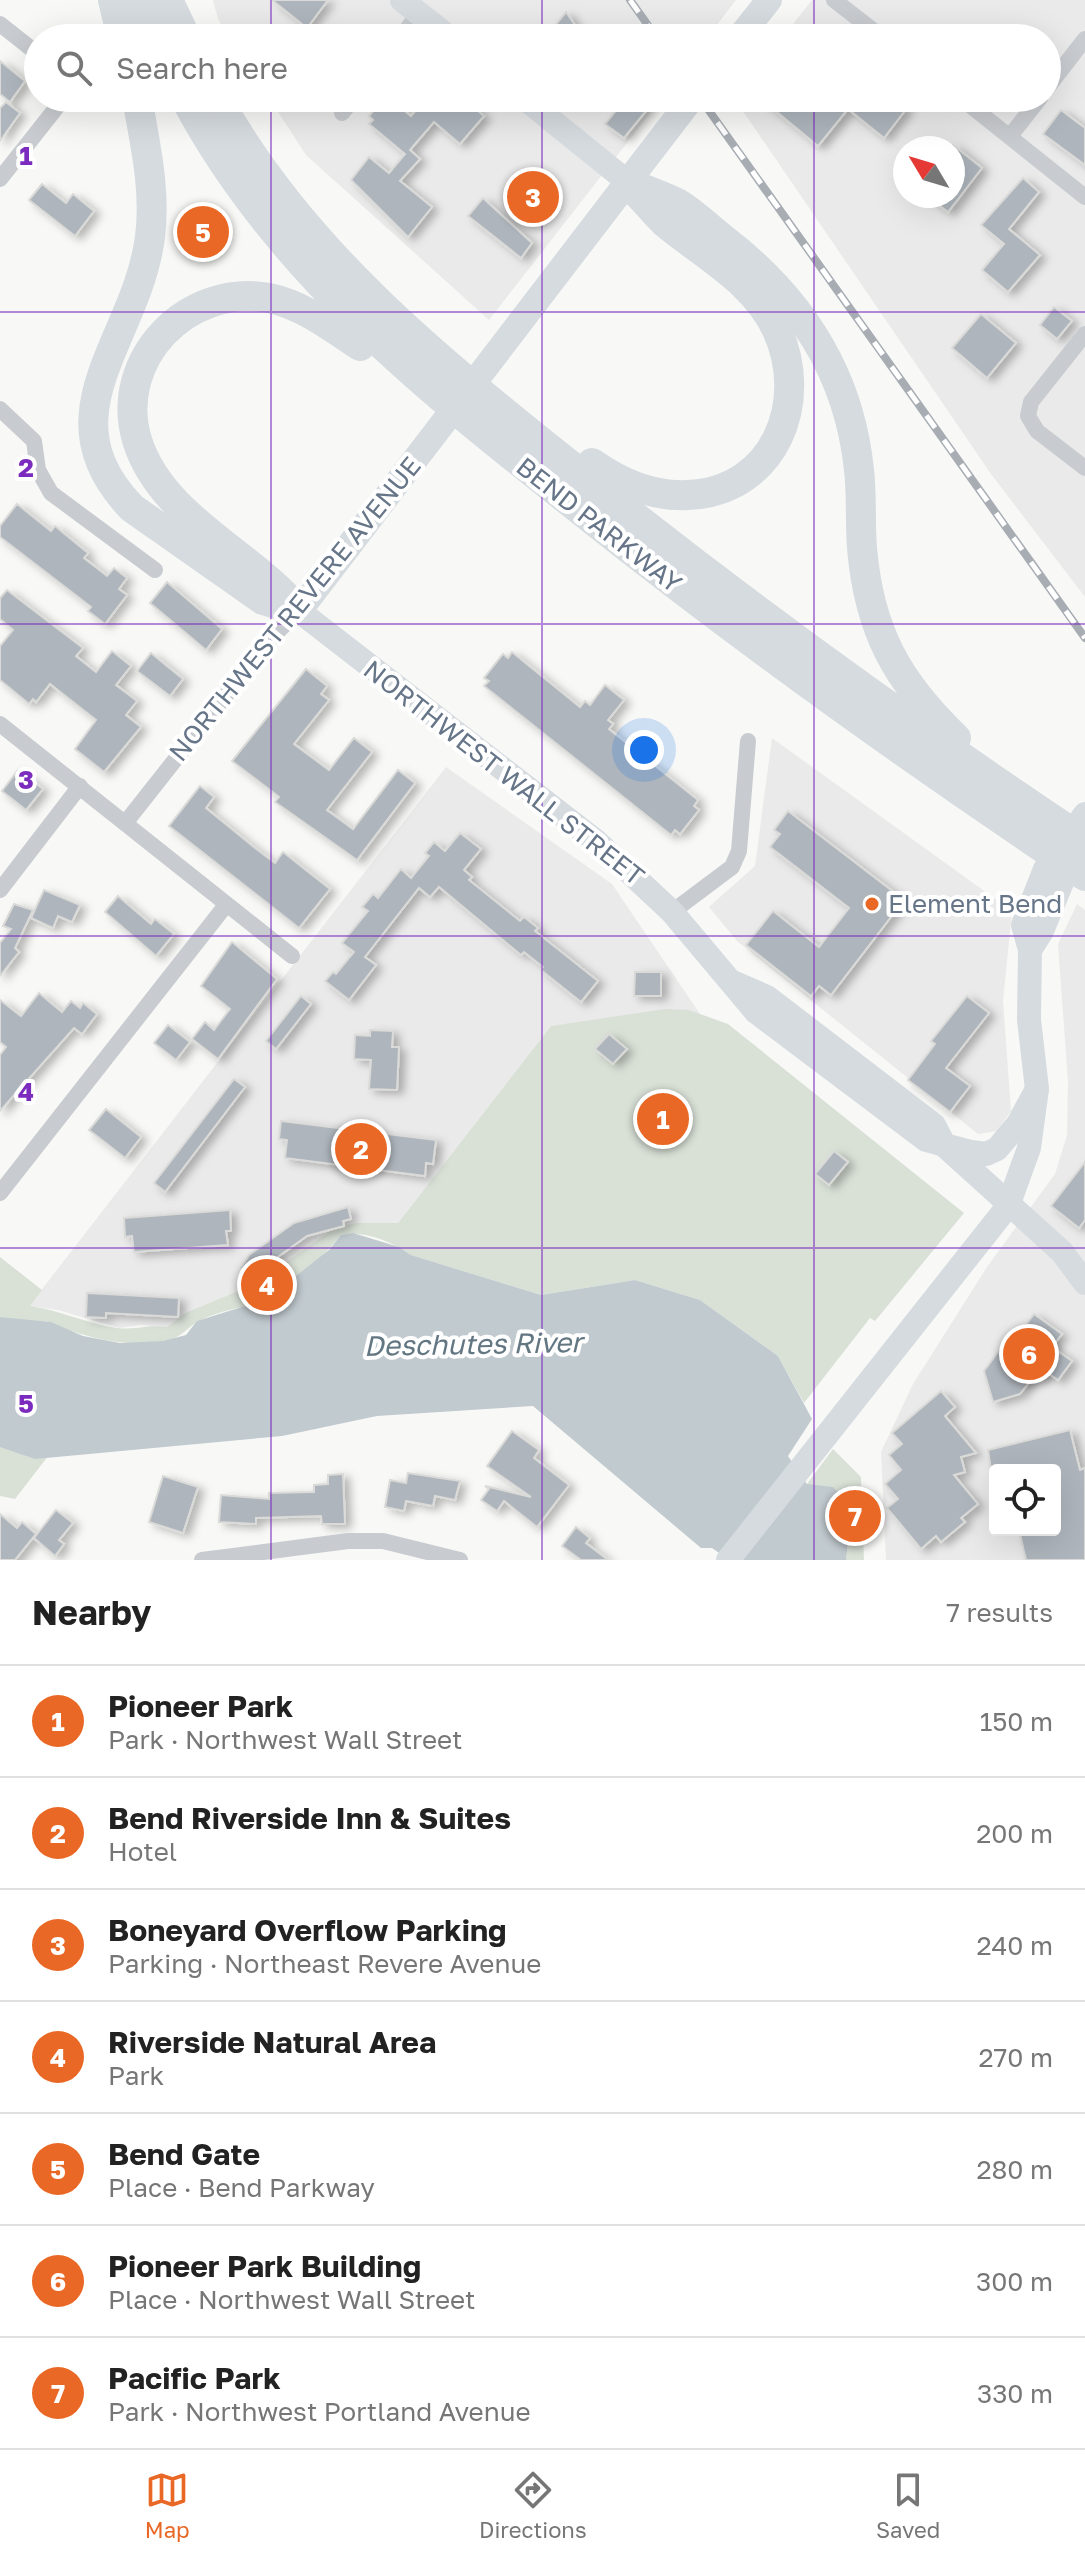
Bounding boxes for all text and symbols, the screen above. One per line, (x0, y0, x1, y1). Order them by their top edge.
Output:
search box (24, 24, 1061, 112)
icon: search (52, 46, 96, 90)
text: Search here (116, 50, 288, 86)
north arrow (893, 136, 965, 208)
text: 1 (19, 140, 33, 171)
pin: 3 (507, 167, 559, 227)
pin: 5 (177, 202, 229, 262)
street label: NORTHWEST REVERE AVENUE (162, 450, 427, 767)
street label: BEND PARKWAY (511, 451, 688, 599)
text: 2 (18, 452, 34, 483)
street label: NORTHWEST WALL STREET (358, 653, 651, 892)
your location (624, 730, 664, 770)
text: 3 (18, 764, 34, 795)
place label: Element Bend (888, 888, 1062, 919)
marker: Element Bend (863, 895, 881, 913)
text: 4 (18, 1076, 34, 1107)
pin: 1 (637, 1089, 689, 1149)
pin: 2 (335, 1119, 387, 1179)
pin: 4 (241, 1255, 293, 1315)
pin: 6 (1003, 1324, 1055, 1384)
water label: Deschutes River (364, 1325, 586, 1362)
text: 5 (18, 1388, 34, 1419)
map controls (989, 1464, 1061, 1536)
button: locate (989, 1464, 1061, 1536)
pin: 7 (829, 1486, 881, 1546)
text: Nearby (32, 1592, 152, 1632)
text: 7 results (946, 1597, 1053, 1628)
text: Pioneer Park (108, 1688, 293, 1724)
text: 1 (51, 1706, 65, 1737)
text: 150 m (980, 1706, 1053, 1737)
text: Park · Northwest Wall Street (108, 1724, 463, 1755)
text: Bend Riverside Inn & Suites (108, 1800, 511, 1836)
text: 2 (50, 1818, 66, 1849)
text: 200 m (976, 1818, 1053, 1849)
text: Hotel (108, 1836, 177, 1867)
text: Boneyard Overflow Parking (108, 1912, 507, 1948)
text: 3 (50, 1930, 66, 1961)
text: 240 m (976, 1930, 1053, 1961)
text: Parking · Northeast Revere Avenue (108, 1948, 541, 1979)
text: Riverside Natural Area (108, 2024, 436, 2060)
text: 4 (50, 2042, 66, 2073)
text: 270 m (979, 2042, 1053, 2073)
text: Park (108, 2060, 164, 2091)
text: Bend Gate (108, 2136, 260, 2172)
text: 5 (50, 2154, 66, 2185)
text: 280 m (976, 2154, 1053, 2185)
text: Place · Bend Parkway (108, 2172, 375, 2203)
text: Pioneer Park Building (108, 2248, 421, 2284)
text: 6 (50, 2266, 66, 2297)
text: 300 m (976, 2266, 1053, 2297)
text: Place · Northwest Wall Street (108, 2284, 476, 2315)
text: Pacific Park (108, 2360, 281, 2396)
text: 7 (51, 2378, 65, 2409)
text: 330 m (977, 2378, 1053, 2409)
text: Park · Northwest Portland Avenue (108, 2396, 531, 2427)
tab: Map (145, 2468, 190, 2543)
tab: Directions (479, 2468, 587, 2543)
tab: Saved (876, 2468, 940, 2543)

